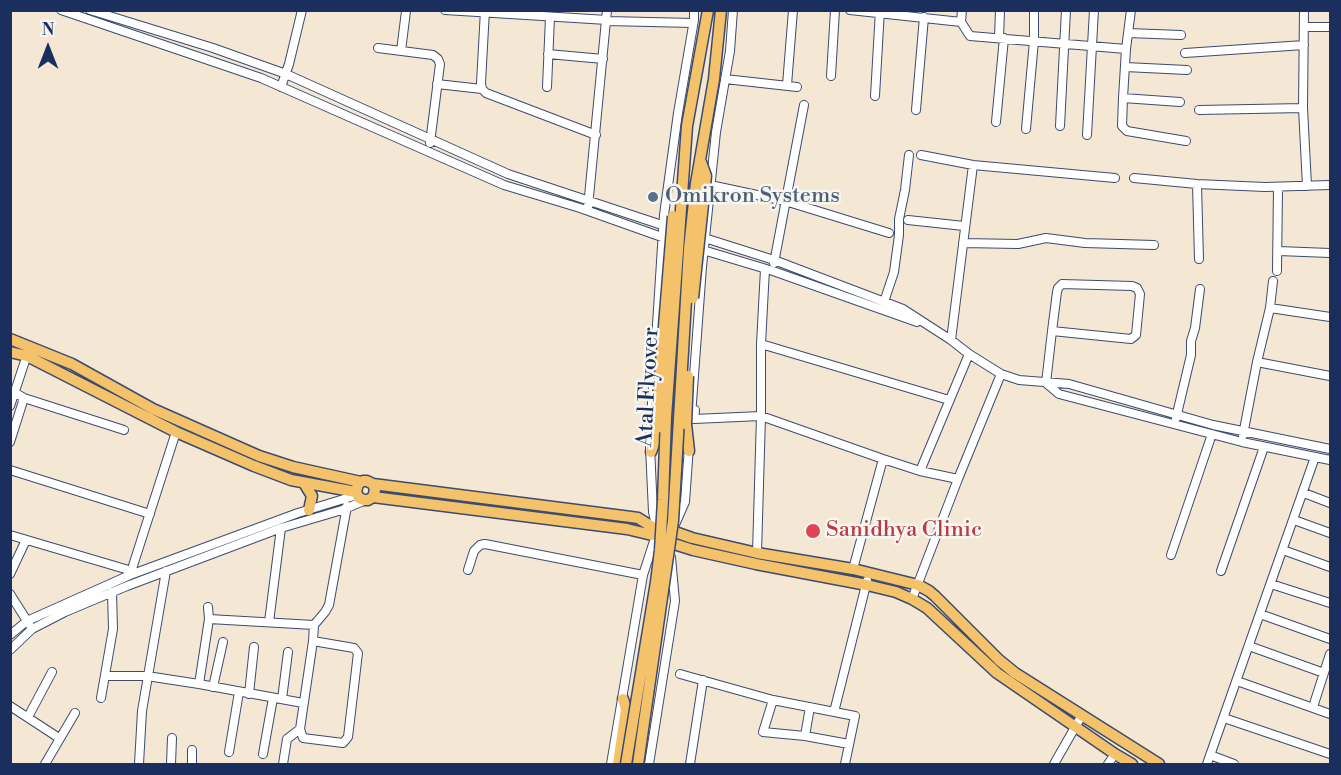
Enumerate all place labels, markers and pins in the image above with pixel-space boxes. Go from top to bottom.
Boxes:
place label: Omikron Systems [665,184,840,210]
marker: Omikron Systems [646,190,660,204]
place label: Sanidhya Clinic [826,518,982,544]
marker: Sanidhya Clinic [804,522,822,540]

